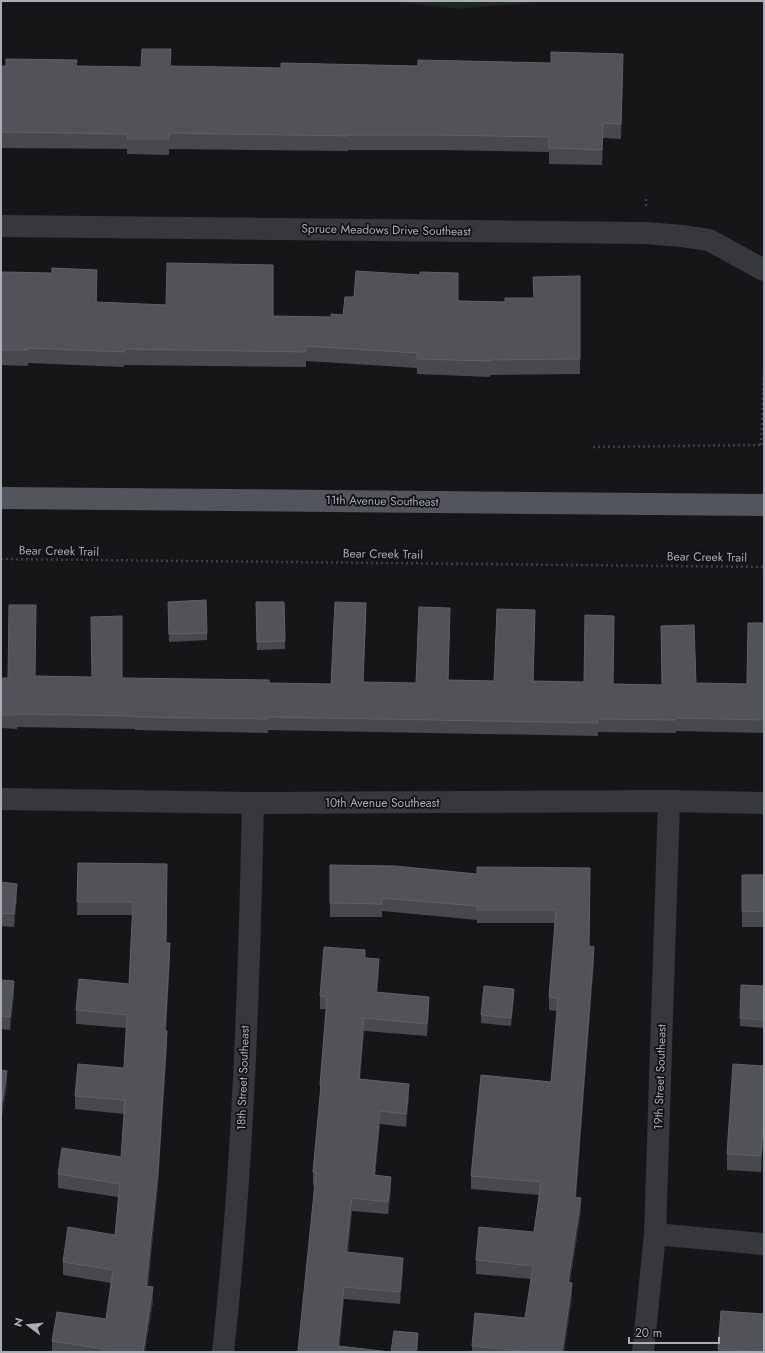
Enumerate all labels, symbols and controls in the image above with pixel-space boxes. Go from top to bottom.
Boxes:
street label: Spruce Meadows Drive Southeast [301,220,471,240]
street label: 11th Avenue Southeast [325,491,439,511]
street label: Bear Creek Trail [19,541,99,561]
street label: Bear Creek Trail [343,544,423,564]
street label: Bear Creek Trail [667,547,747,567]
street label: 10th Avenue Southeast [325,794,439,812]
street label: 19th Street Southeast [649,1024,671,1130]
street label: 18th Street Southeast [232,1025,254,1131]
north arrow [8,1305,48,1345]
text: N [9,1316,27,1329]
scale bar [629,1319,719,1345]
text: 20 m [635,1324,662,1342]

